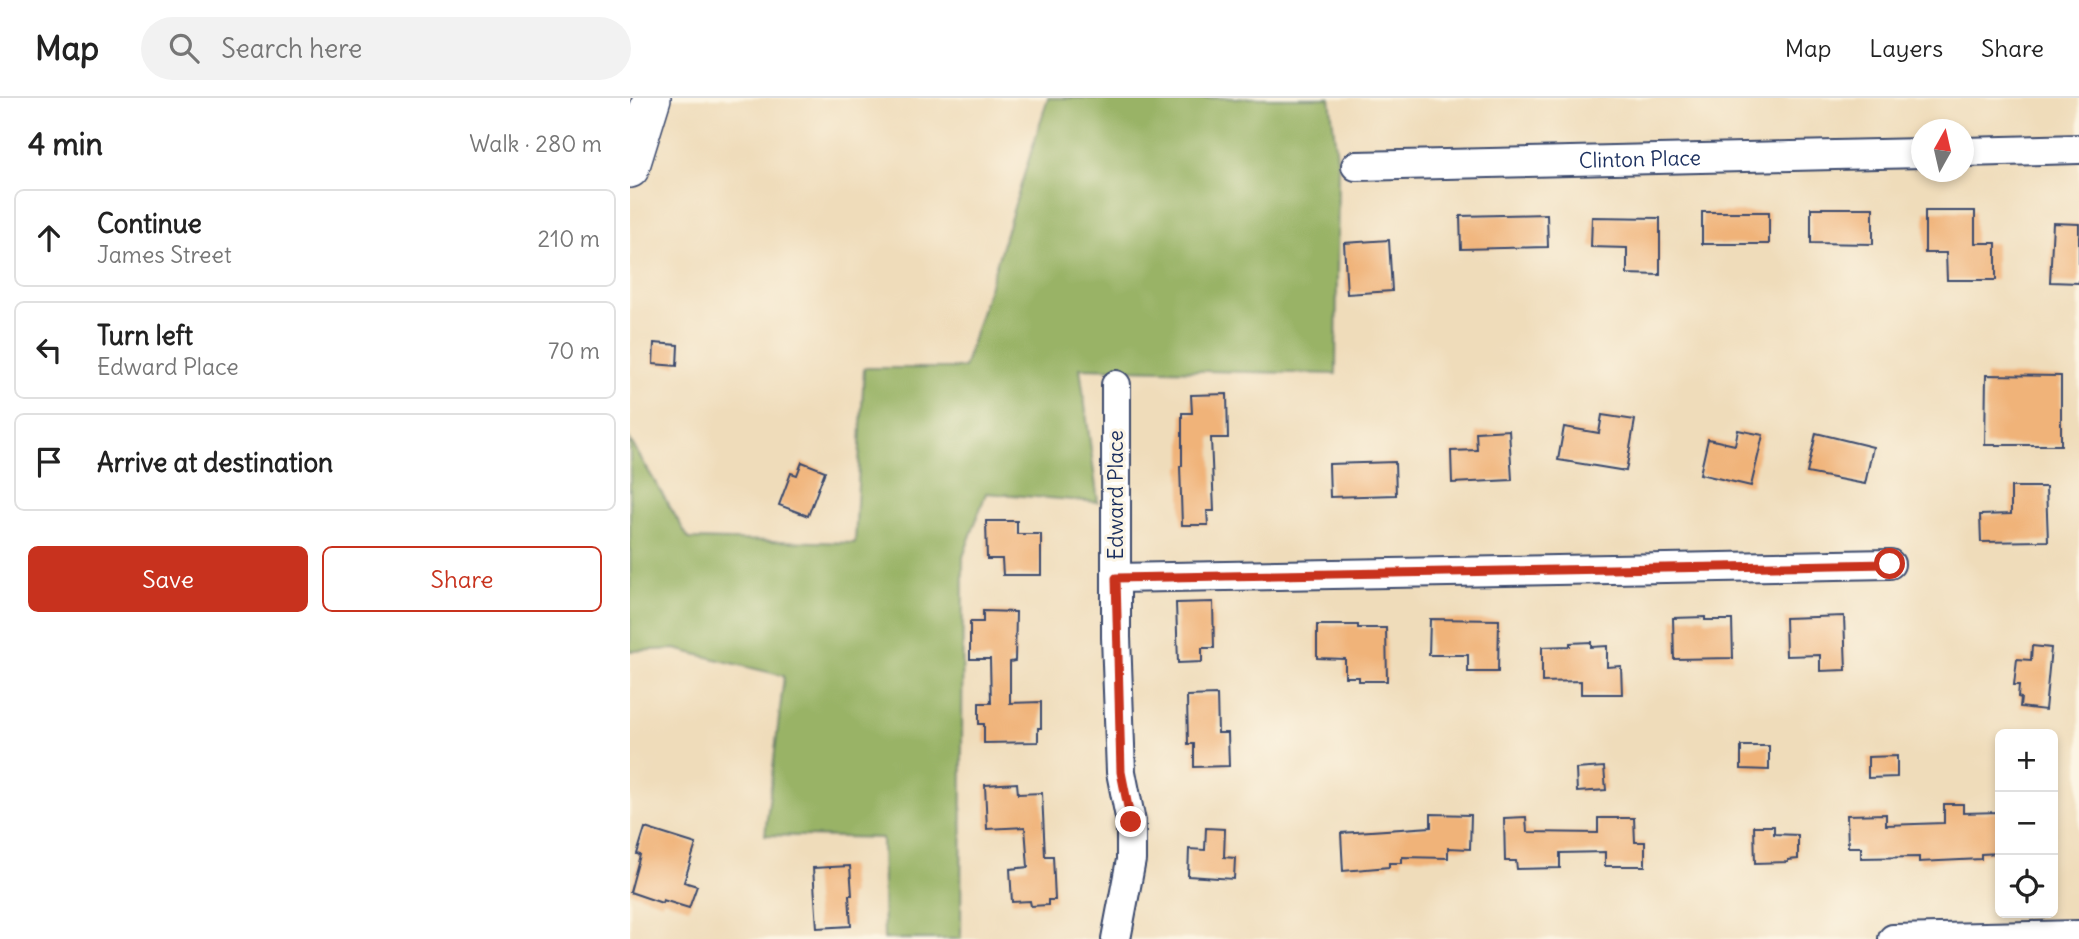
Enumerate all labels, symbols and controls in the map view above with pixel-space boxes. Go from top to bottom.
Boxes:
search box [141,17,631,80]
text: Map [35,27,99,69]
icon: search [165,29,203,67]
text: Search here [221,32,362,65]
text: Map [1785,33,1831,63]
text: Layers [1869,33,1943,63]
text: Share [1981,33,2044,63]
north arrow [1911,119,1974,182]
text: 4 min [28,125,103,163]
text: Walk · 280 m [469,129,602,158]
street label: Clinton Place [1579,144,1701,174]
text: Continue [97,207,202,240]
icon: ahead [30,219,68,257]
text: 210 m [537,224,600,253]
text: James Street [97,240,232,269]
text: Turn left [97,319,193,352]
icon: left [30,331,68,369]
text: 70 m [548,336,600,365]
text: Edward Place [97,352,239,381]
street label: Edward Place [1102,430,1129,560]
icon: arrive [30,443,68,481]
text: Arrive at destination [97,446,333,479]
button: Save [28,546,308,612]
button: Share [322,546,602,612]
route start [1874,548,1905,579]
map controls [1995,729,2058,918]
button: + [1995,729,2058,792]
button: − [1995,792,2058,855]
route end [1115,806,1146,837]
button: locate [1995,855,2058,918]

